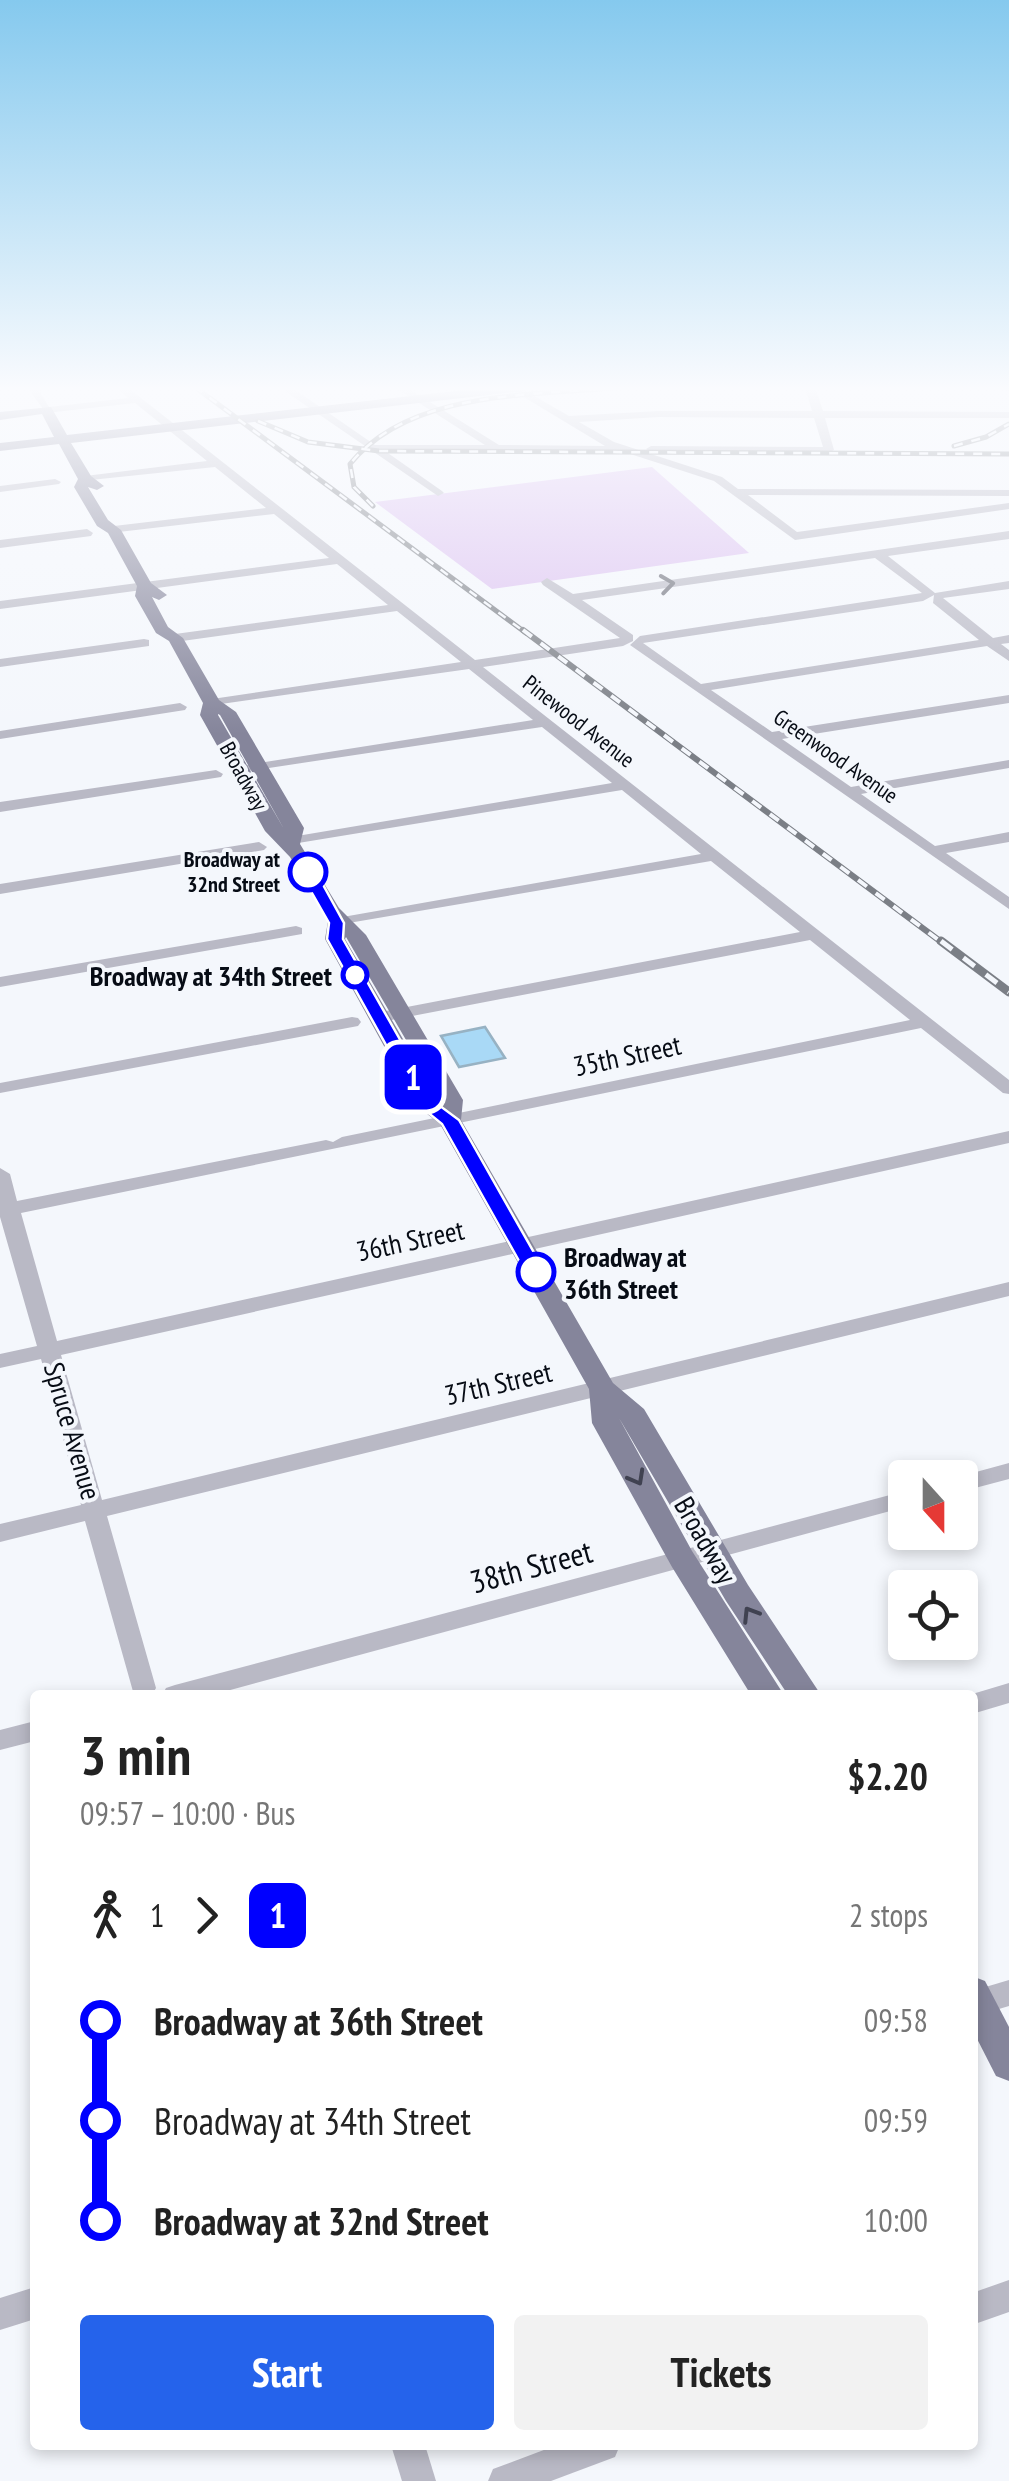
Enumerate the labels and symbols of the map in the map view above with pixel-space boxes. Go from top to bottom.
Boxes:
one-way arrow [659,575,676,596]
street label: Pinewood Avenue [517,669,641,773]
street label: Greenwood Avenue [768,703,904,809]
street label: Broadway [214,737,275,816]
place label: Broadway at 32nd Street [184,845,281,898]
marker: Broadway at 32nd Street [289,853,327,891]
place label: Broadway at 34th Street [90,957,332,994]
marker: Broadway at 34th Street [342,962,368,988]
street label: 35th Street [570,1025,685,1084]
line badge: 1 [380,1044,446,1110]
street label: 36th Street [353,1210,468,1269]
place label: Broadway at 36th Street [564,1238,686,1307]
marker: Broadway at 36th Street [517,1253,555,1291]
street label: 37th Street [441,1353,555,1413]
street label: Spruce Avenue [36,1358,110,1504]
north arrow [888,1460,978,1550]
one-way arrow [624,1467,644,1485]
street label: Broadway [666,1490,746,1591]
street label: 38th Street [465,1530,597,1602]
one-way arrow [744,1607,763,1625]

